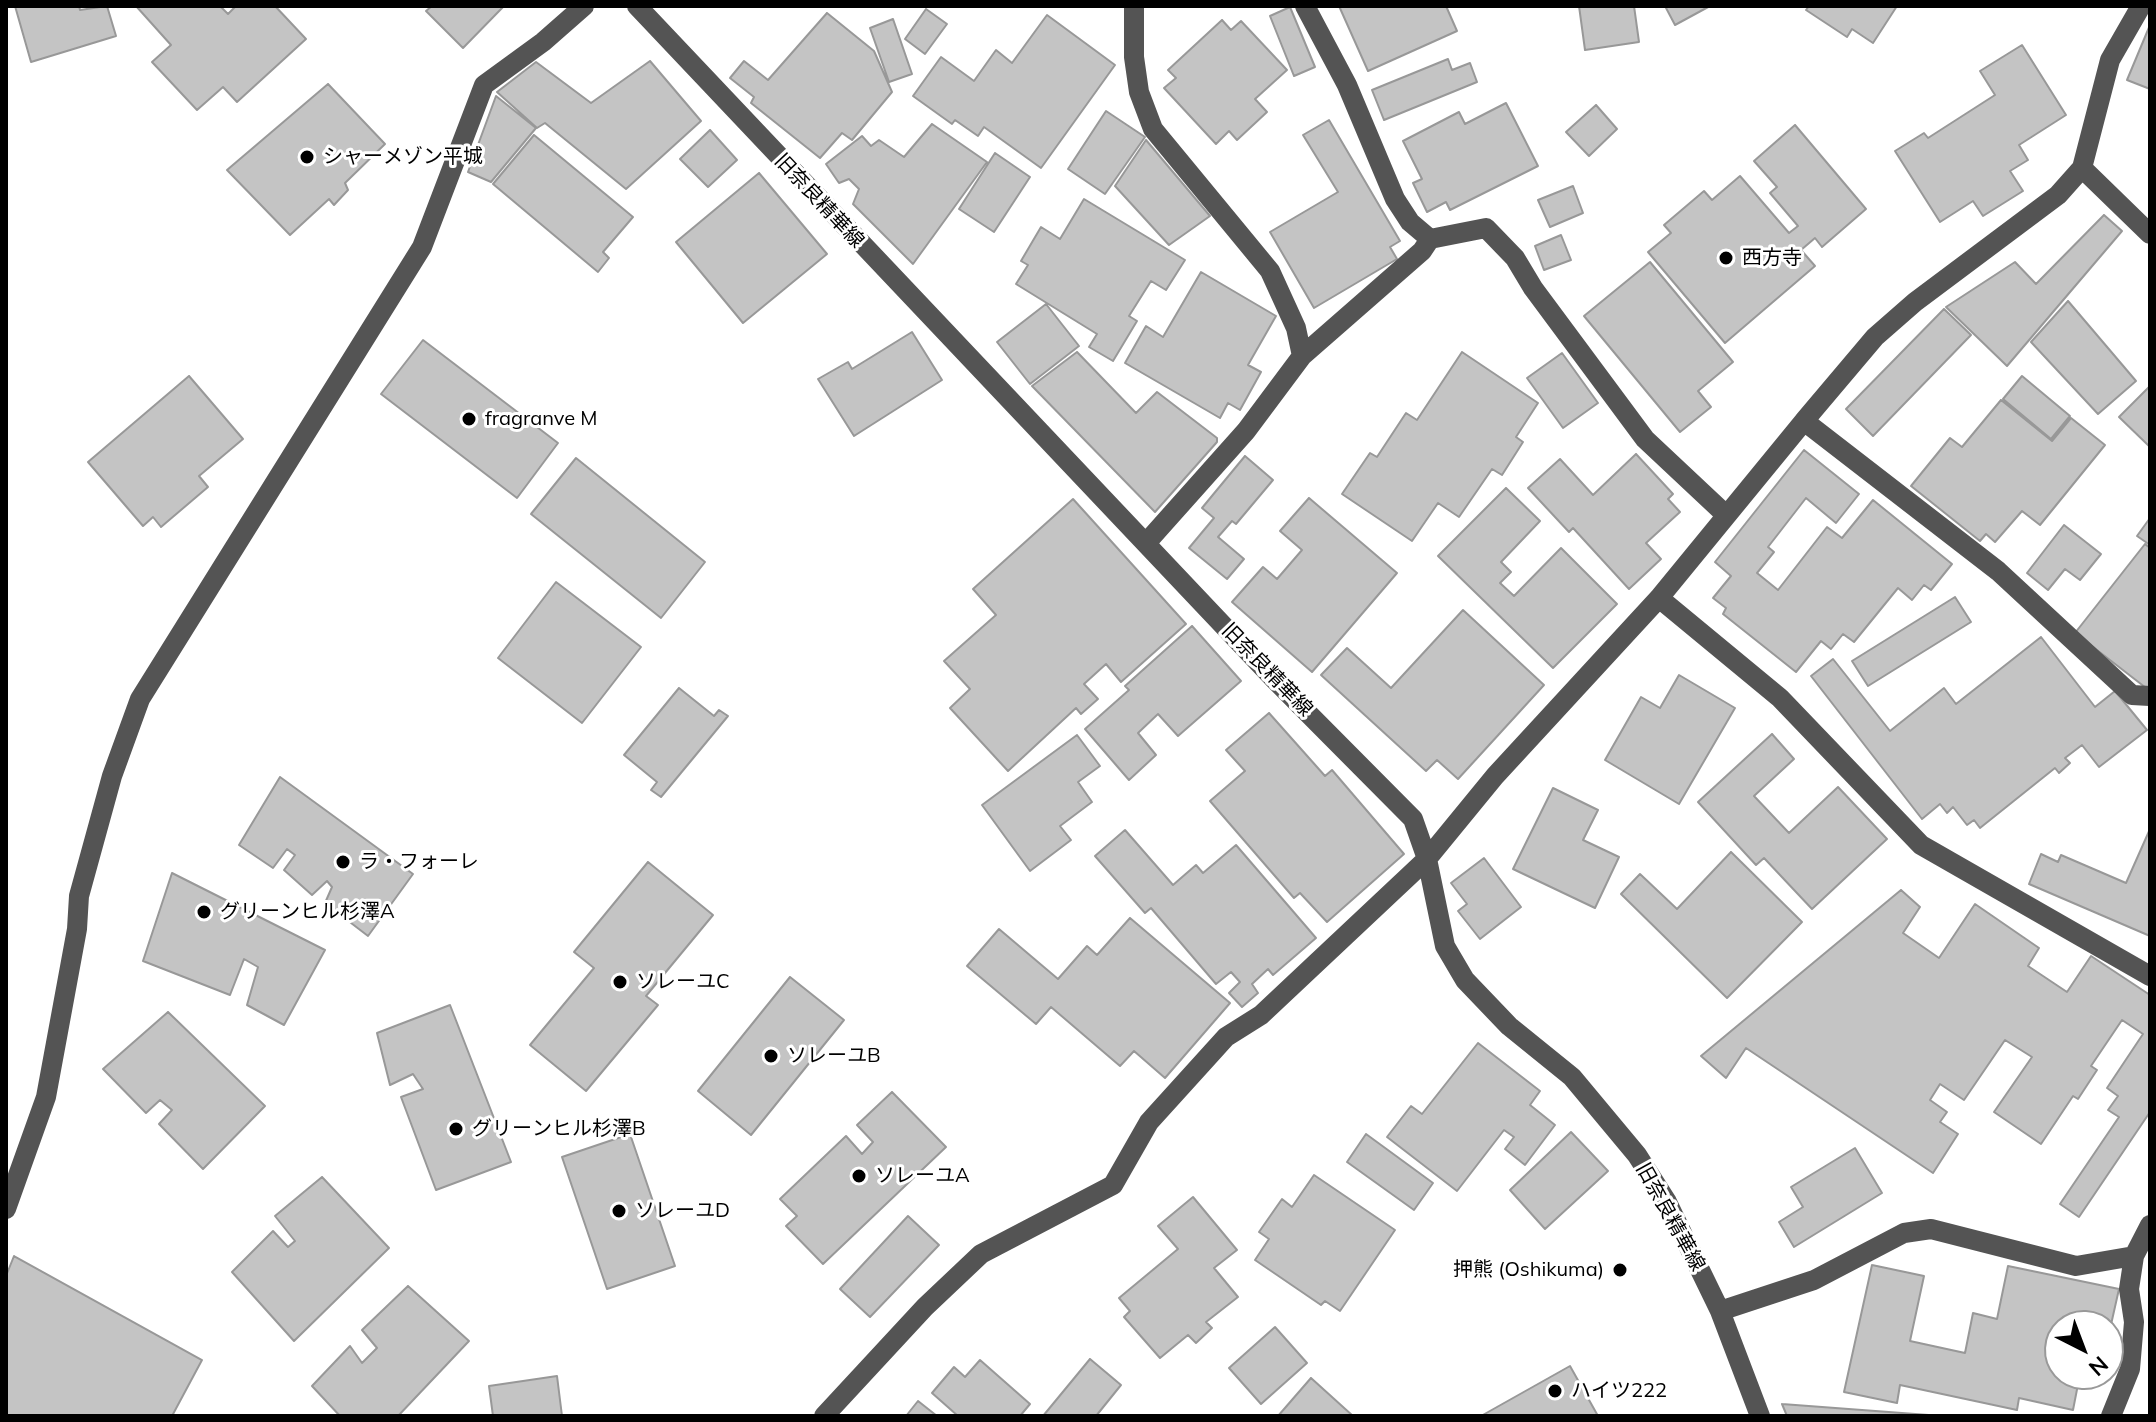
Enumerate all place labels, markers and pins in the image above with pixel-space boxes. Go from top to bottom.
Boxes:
place label: シャーメゾン平城 [323,145,483,169]
marker: シャーメゾン平城 [298,148,316,166]
place label: 西方寺 [1742,246,1802,270]
marker: 西方寺 [1717,249,1735,267]
place label: fragranve M [485,407,597,431]
marker: fragranve M [460,410,478,428]
place label: ラ・フォーレ [359,850,479,874]
marker: ラ・フォーレ [334,853,352,871]
place label: グリーンヒル杉澤A [220,900,395,924]
marker: グリーンヒル杉澤A [195,903,213,921]
place label: ソレーユC [636,970,730,994]
marker: ソレーユC [611,973,629,991]
place label: ソレーユB [787,1044,881,1068]
marker: ソレーユB [762,1047,780,1065]
place label: グリーンヒル杉澤B [472,1117,646,1141]
marker: グリーンヒル杉澤B [447,1120,465,1138]
place label: ソレーユA [875,1164,970,1188]
marker: ソレーユA [850,1167,868,1185]
place label: ソレーユD [635,1199,730,1223]
marker: ソレーユD [610,1202,628,1220]
place label: 押熊 (Oshikuma) [1453,1258,1604,1282]
marker: 押熊 (Oshikuma) [1611,1261,1629,1279]
place label: ハイツ222 [1571,1379,1667,1403]
marker: ハイツ222 [1546,1382,1564,1400]

